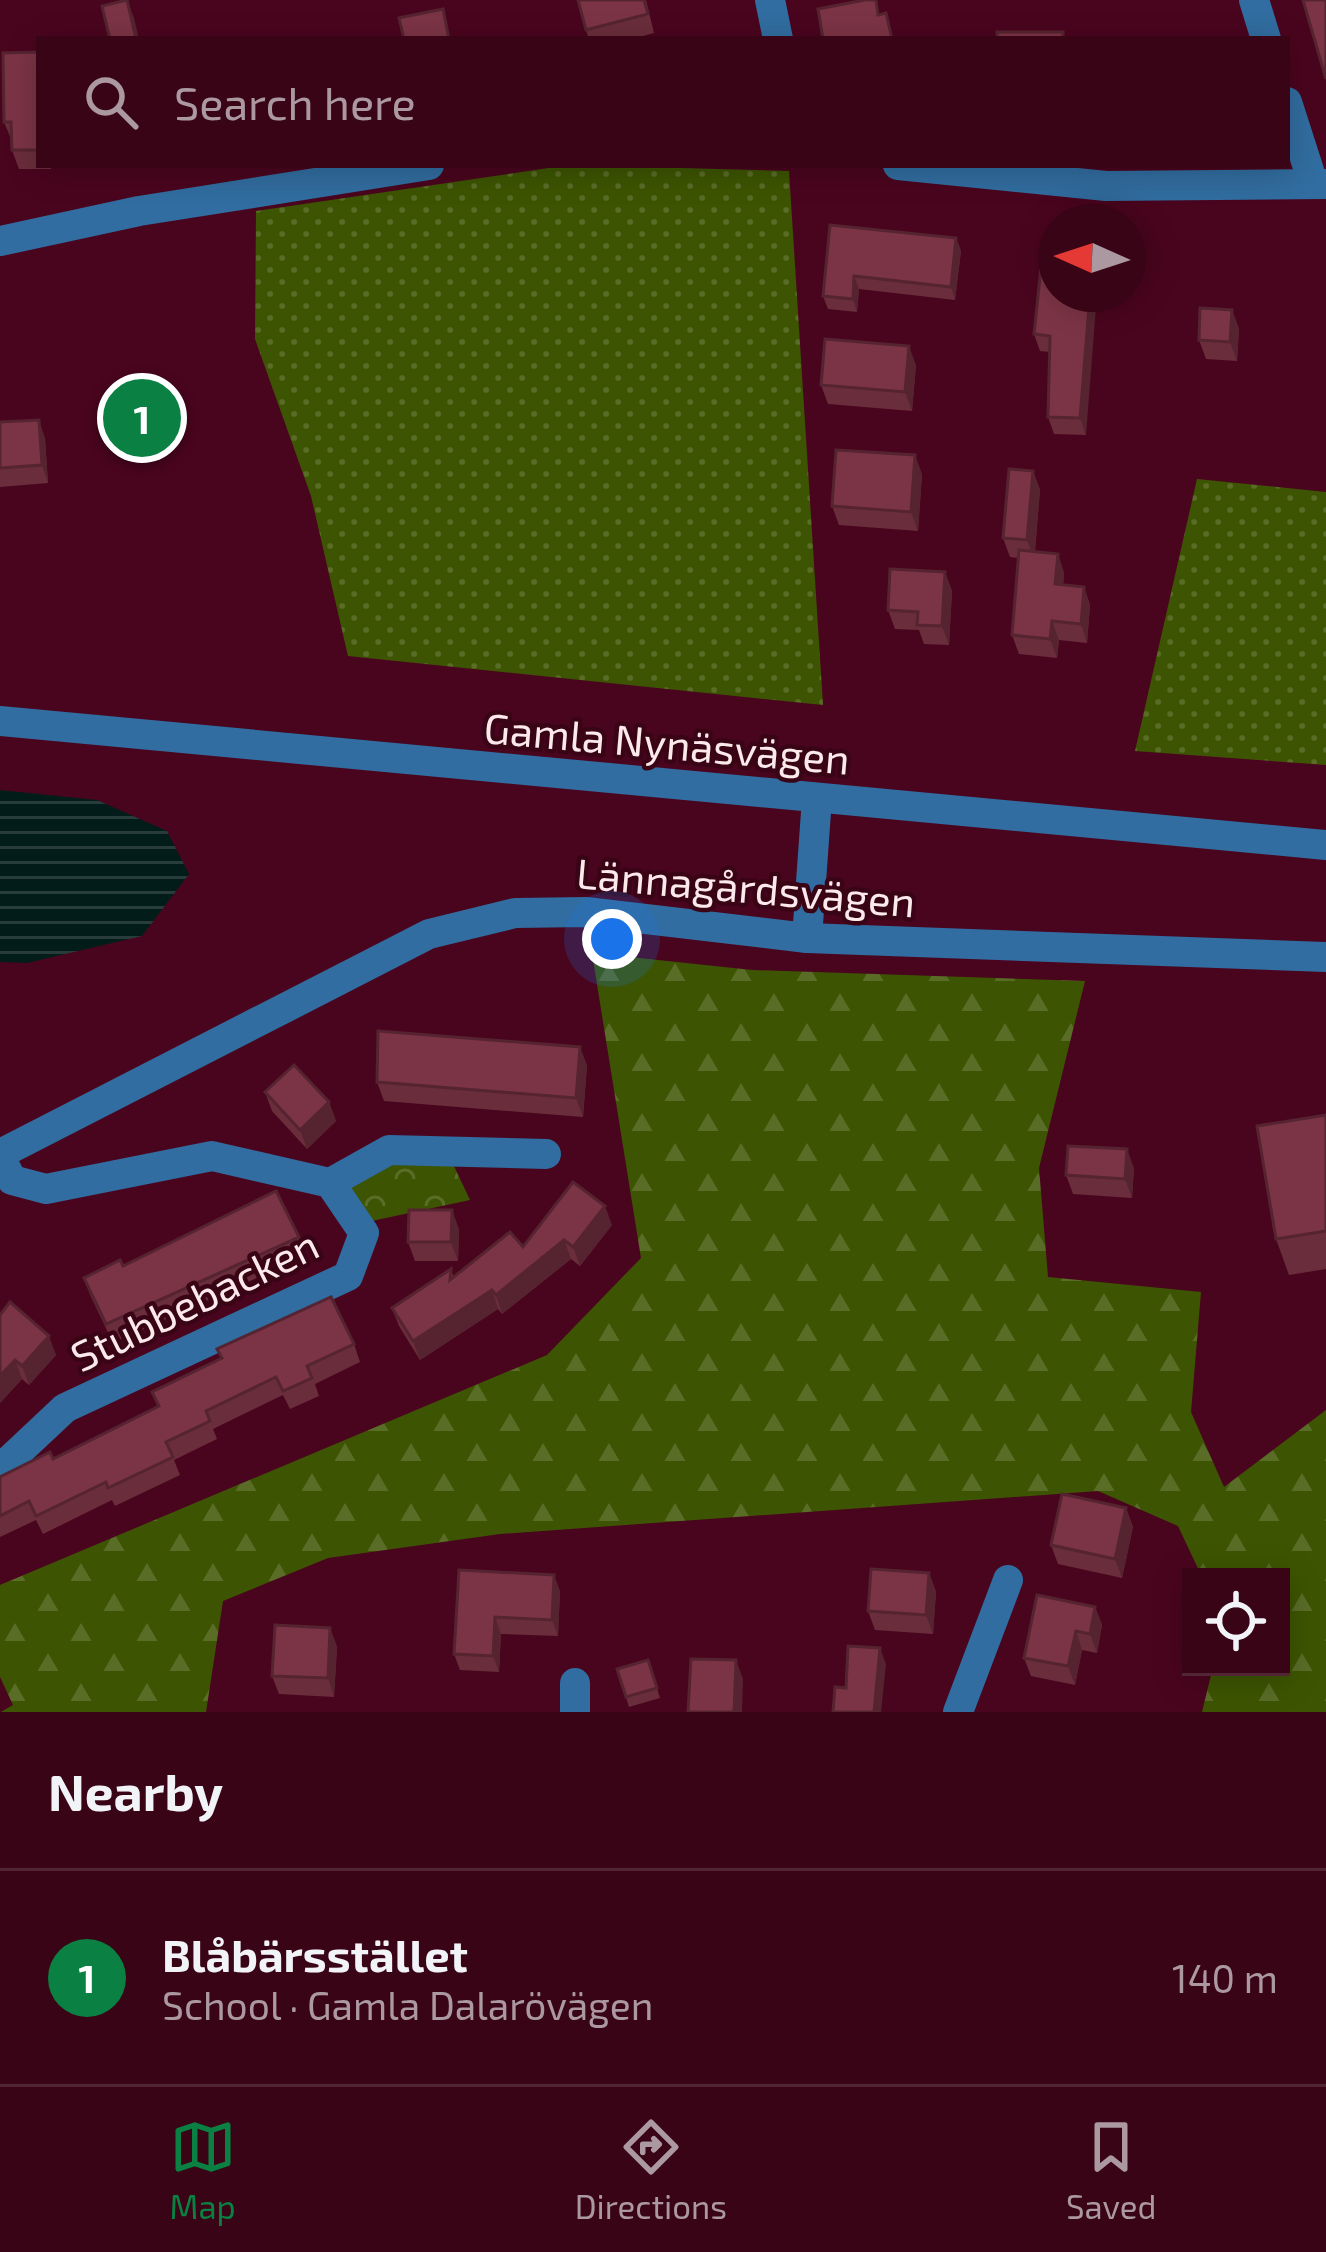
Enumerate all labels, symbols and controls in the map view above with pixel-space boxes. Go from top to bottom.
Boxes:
search box [36,36,1290,168]
icon: search [78,69,144,135]
text: Search here [174,75,416,129]
north arrow [1038,204,1146,312]
pin: 1 [103,373,181,463]
street label: Gamla Nynäsvägen [482,701,852,783]
street label: Lännagårdsvägen [575,846,917,926]
your location [582,909,642,969]
street label: Stubbebacken [62,1218,326,1380]
map controls [1182,1568,1290,1676]
button: locate [1182,1568,1290,1676]
text: Nearby [48,1760,223,1821]
text: Blåbärsstället [162,1927,468,1981]
text: 1 [79,1954,95,2001]
text: 140 m [1172,1954,1278,2001]
text: School · Gamla Dalarövägen [162,1981,653,2028]
tab: Map [170,2114,236,2226]
tab: Directions [575,2114,727,2226]
tab: Saved [1066,2114,1156,2226]

